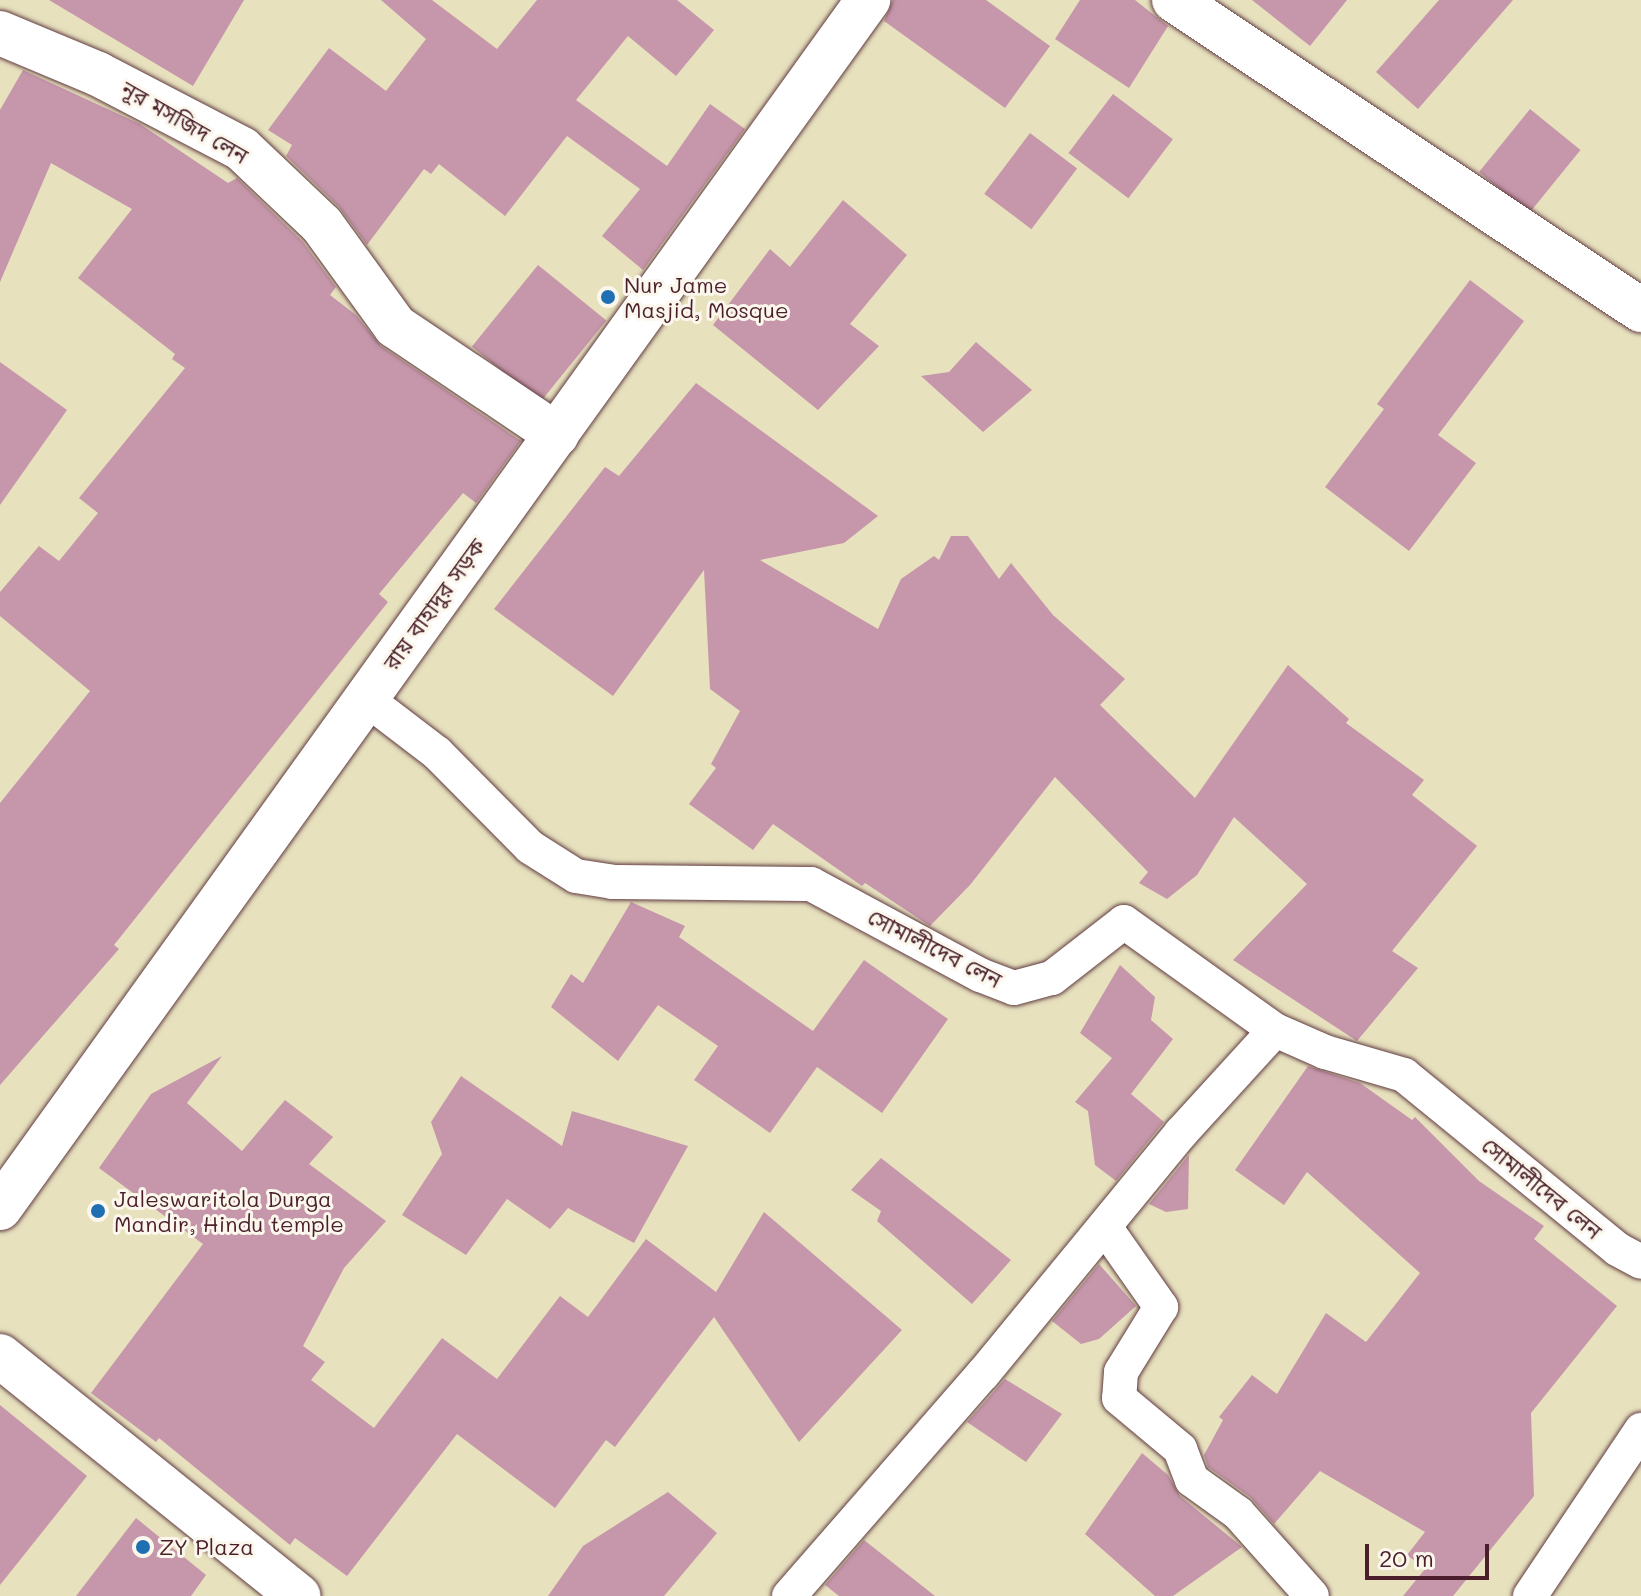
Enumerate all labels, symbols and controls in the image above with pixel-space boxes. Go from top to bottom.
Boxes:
street label: নূর মসজিদ লেন [117,75,253,169]
place label: Nur Jame Masjid, Mosque [624,271,789,322]
marker: Nur Jame Masjid, Mosque [599,288,617,306]
street label: রায় বাহাদুর সড়ক [378,533,490,675]
street label: সোমালীদেব লেন [864,903,1006,993]
street label: সোমালীদেব লেন [1477,1132,1607,1244]
place label: Jaleswaritola Durga Mandir, Hindu temple [114,1185,344,1236]
marker: Jaleswaritola Durga Mandir, Hindu temple [89,1202,107,1220]
scale bar [1369,1528,1493,1578]
place label: ZY Plaza [159,1534,254,1560]
marker: ZY Plaza [134,1538,152,1556]
text: 20 m [1379,1542,1434,1573]

